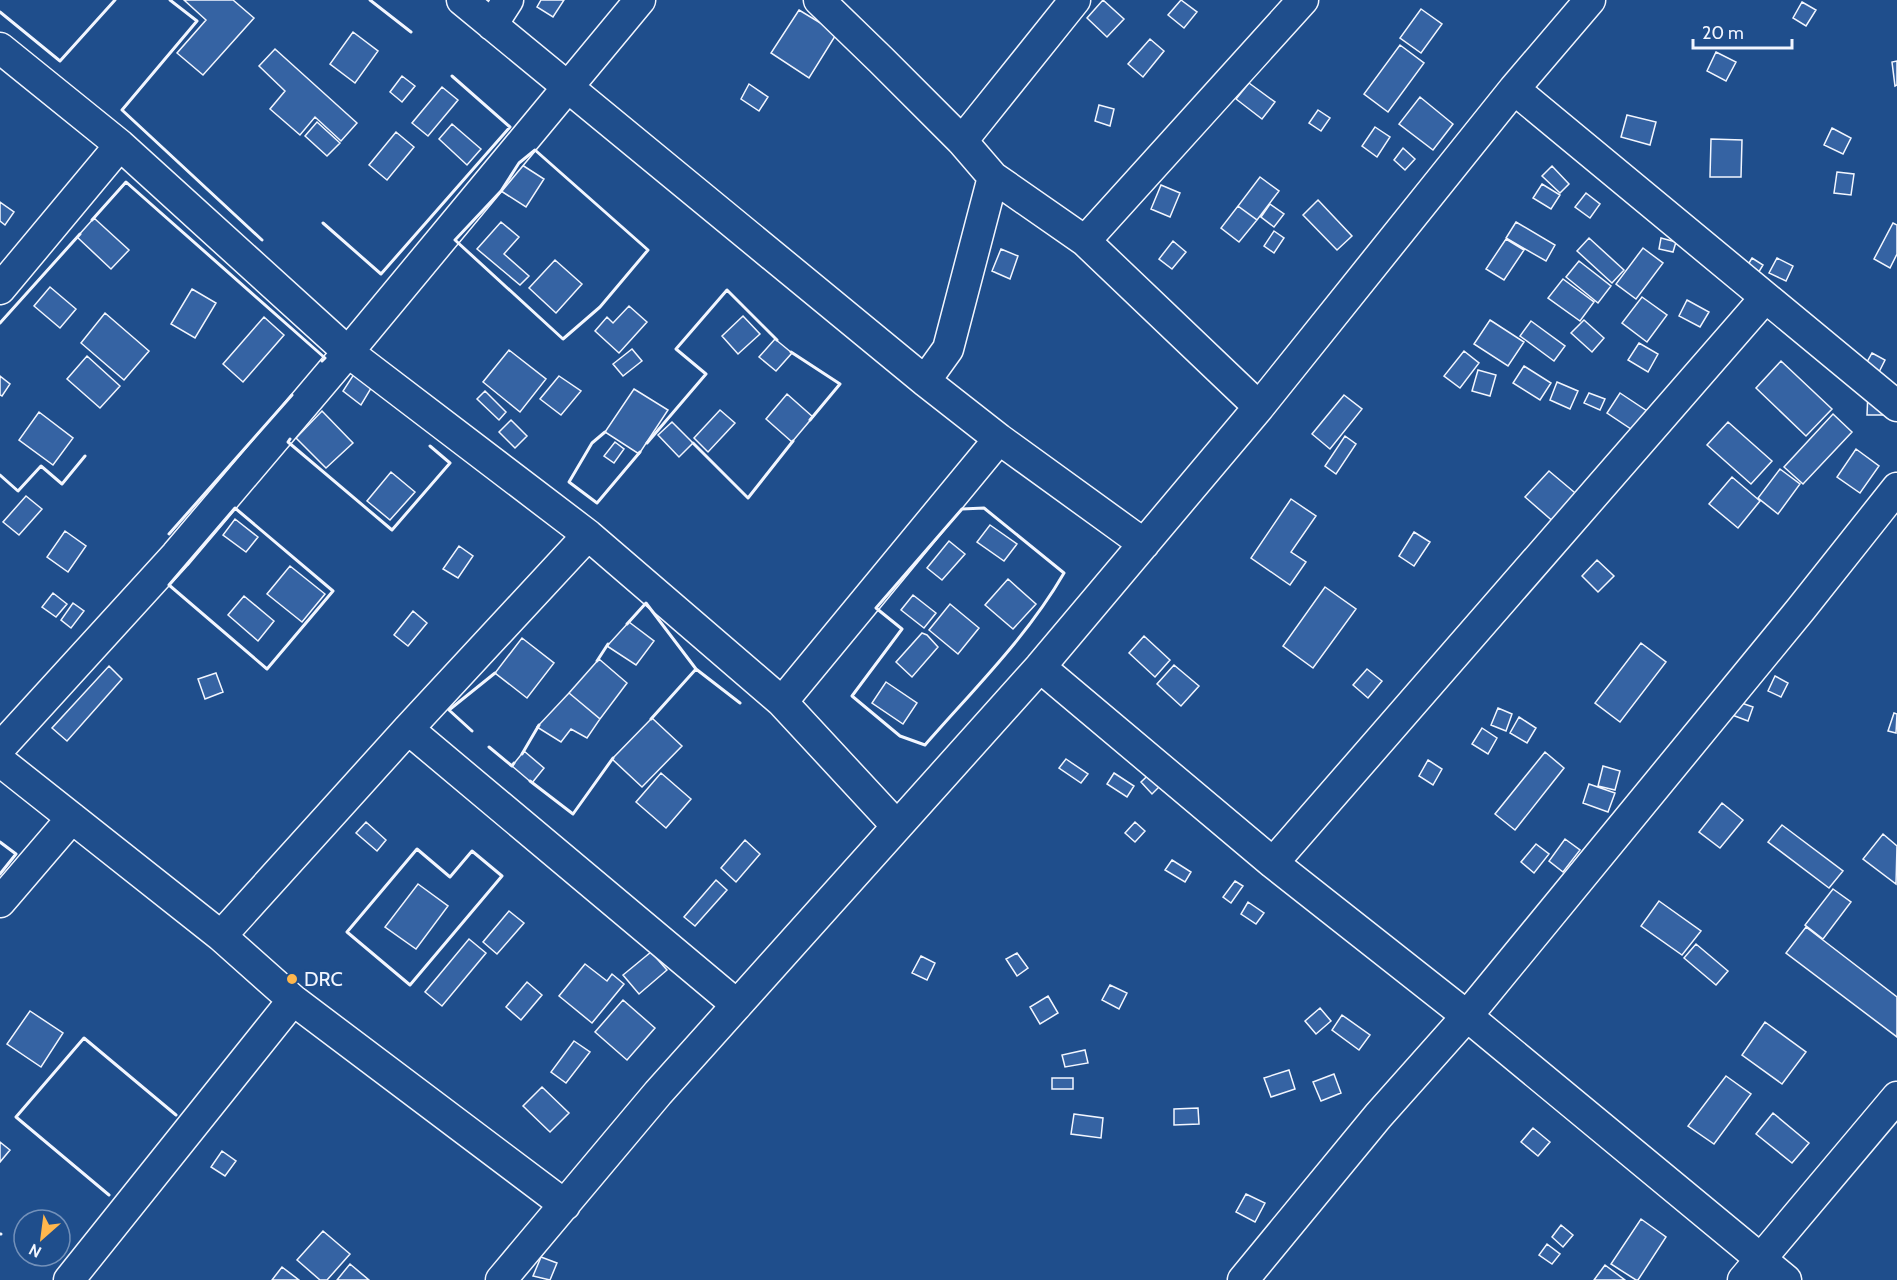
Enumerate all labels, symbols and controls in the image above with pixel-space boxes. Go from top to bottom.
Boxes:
scale bar [1693,12,1792,50]
text: 20 m [1702,22,1744,44]
place label: DRC [304,967,343,991]
marker: DRC [285,972,299,986]
north arrow [12,1208,72,1268]
text: N [26,1240,45,1262]

